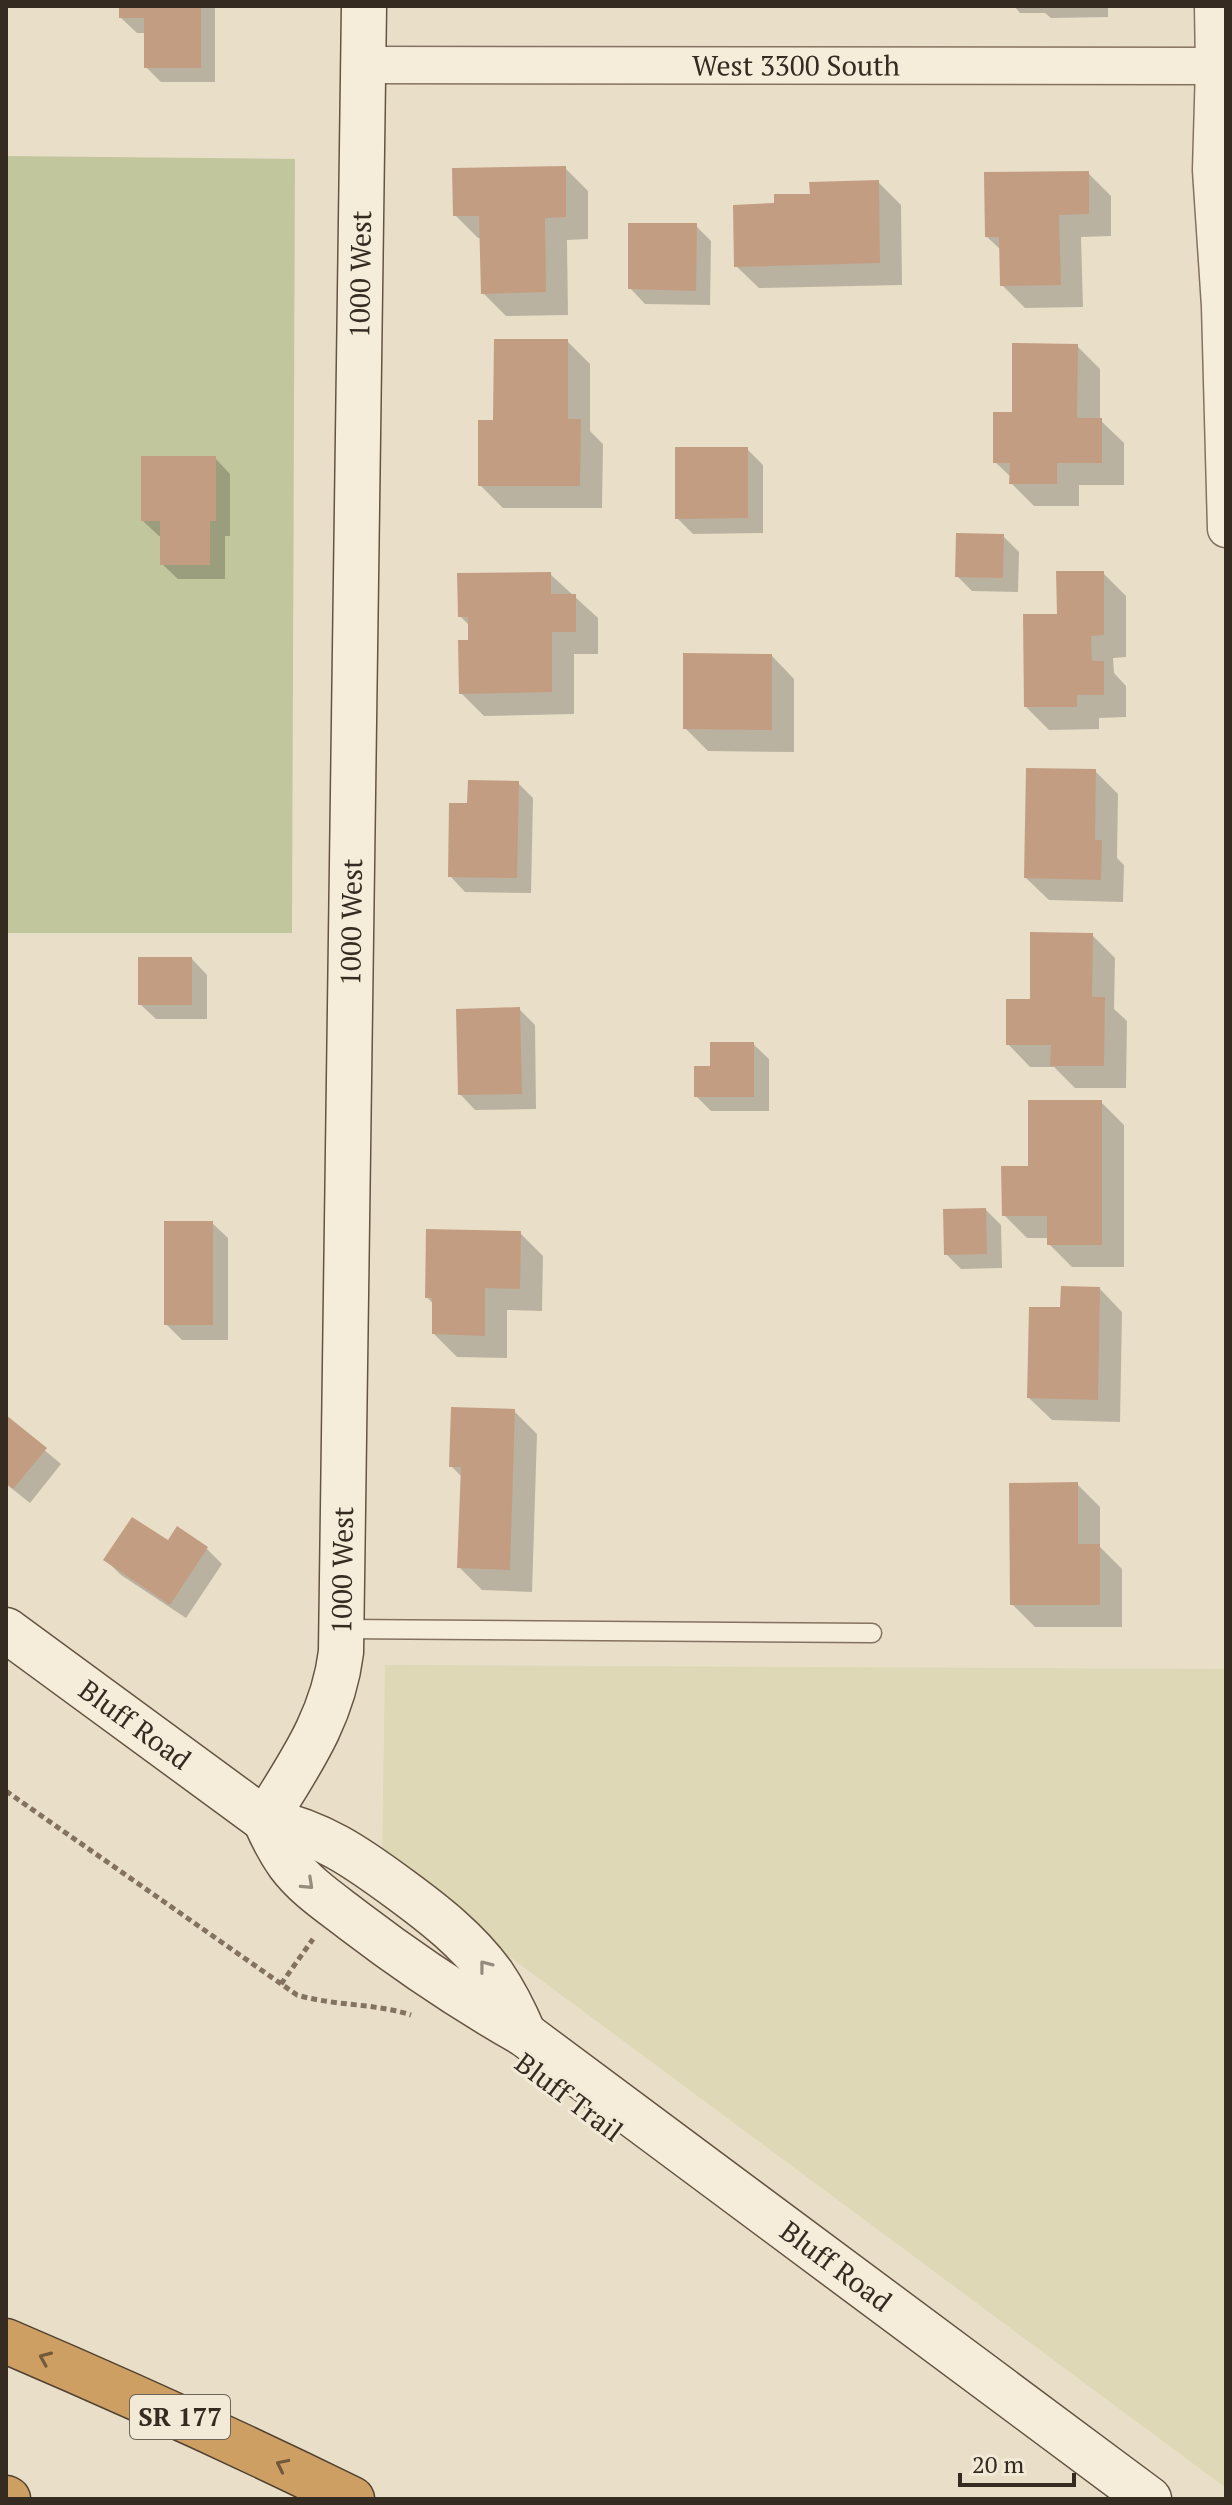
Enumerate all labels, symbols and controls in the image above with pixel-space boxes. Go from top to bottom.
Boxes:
street label: West 3300 South [692,46,900,84]
street label: 1000 West [340,210,379,338]
street label: 1000 West [331,858,370,986]
street label: 1000 West [322,1505,361,1634]
street label: Bluff Road [72,1671,199,1778]
one-way arrow [299,1875,313,1890]
one-way arrow [481,1960,495,1975]
street label: Bluff Trail [508,2044,631,2149]
street label: Bluff Road [773,2212,899,2319]
one-way arrow [38,2351,53,2367]
road number: SR 177 [130,2395,230,2439]
scale bar [960,2437,1074,2487]
text: 20 m [972,2448,1024,2480]
one-way arrow [275,2459,290,2474]

